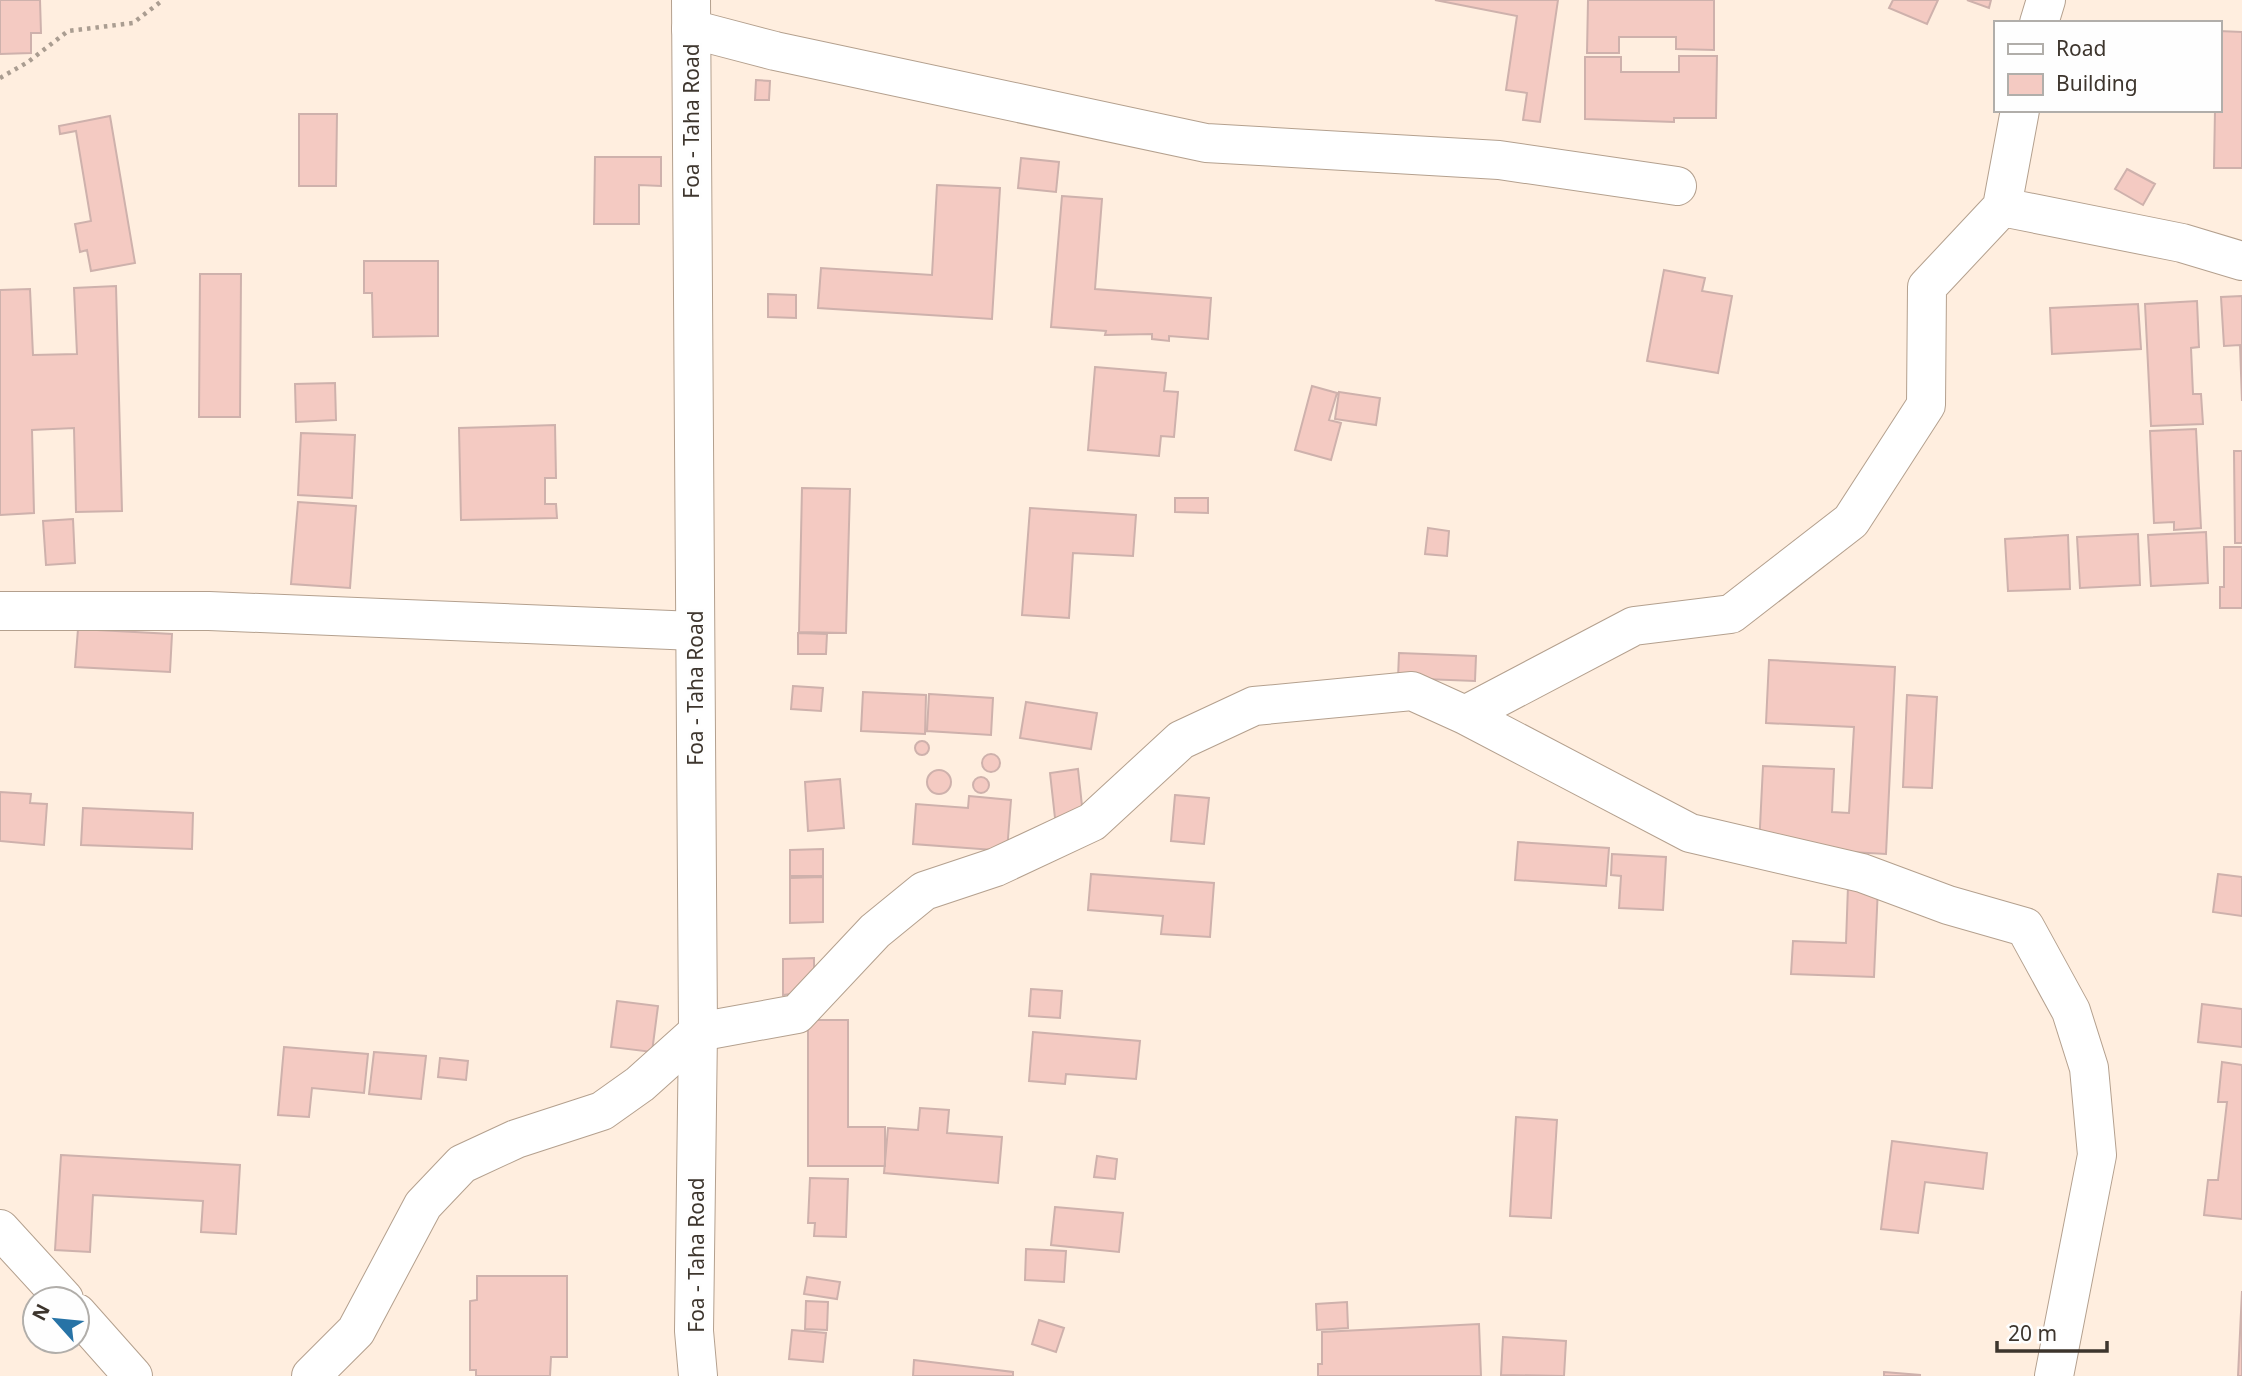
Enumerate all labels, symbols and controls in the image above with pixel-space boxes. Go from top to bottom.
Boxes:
legend [1994,21,2221,112]
text: Road [2056,34,2106,62]
street label: Foa - Taha Road [677,43,705,199]
text: Building [2056,69,2138,97]
street label: Foa - Taha Road [681,610,709,766]
street label: Foa - Taha Road [682,1177,710,1333]
north arrow [21,1285,91,1355]
text: N [26,1299,56,1325]
scale bar [1997,1310,2107,1354]
text: 20 m [2008,1319,2057,1347]

